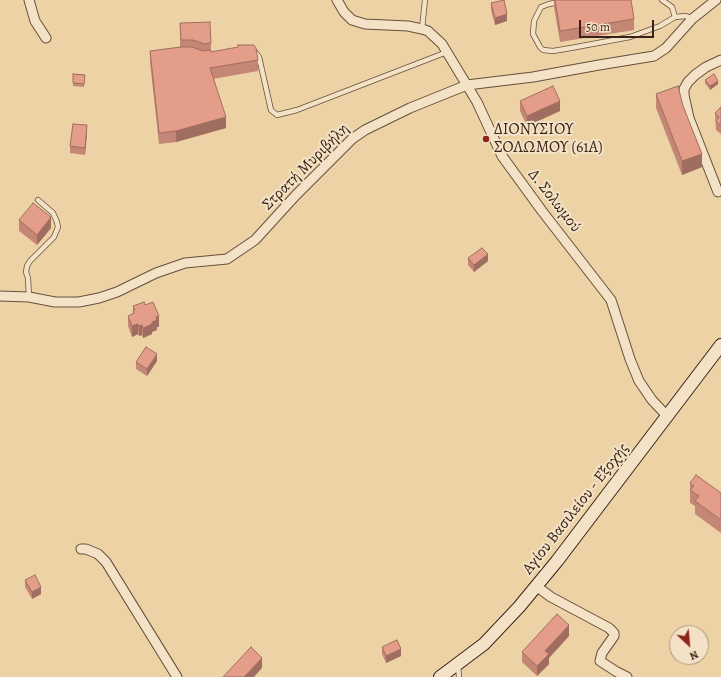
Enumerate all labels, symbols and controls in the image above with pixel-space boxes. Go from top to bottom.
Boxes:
scale bar [581,12,656,38]
text: 50 m [586,19,610,35]
street label: Στρατή Μυριβήλη [259,120,353,214]
place label: ΔΙΟΝΥΣΙΟΥ ΣΟΛΩΜΟΥ (61Α) [494,120,603,158]
marker: ΔΙΟΝΥΣΙΟΥ ΣΟΛΩΜΟΥ (61Α) [481,134,491,144]
street label: Δ. Σολωμού [523,166,585,236]
street label: Αγίου Βασιλείου - Εξοχής [519,440,633,578]
north arrow [669,625,709,665]
text: N [687,647,701,664]

